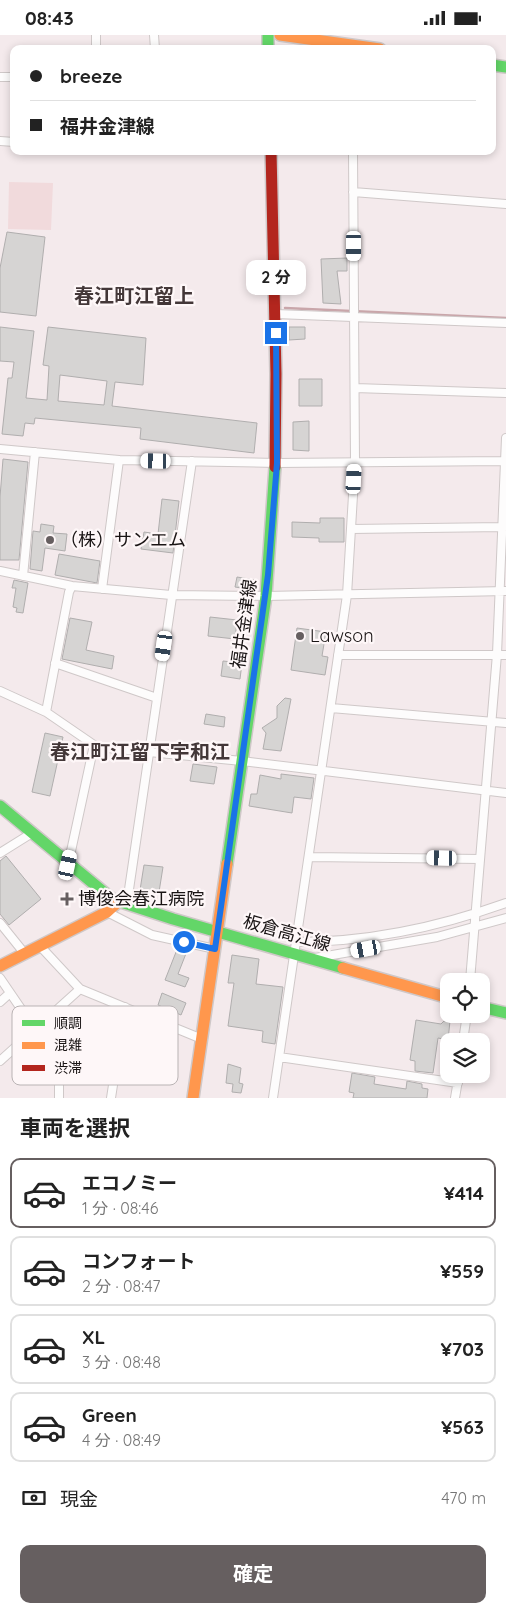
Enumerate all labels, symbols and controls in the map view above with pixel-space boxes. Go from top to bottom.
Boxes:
text: 08:43 [25,6,74,30]
text: breeze [60,64,122,88]
text: 福井金津線 [60,114,155,138]
car [346,231,361,261]
callout: 2 分 [246,261,306,295]
text: 2 分 [261,267,291,287]
district label: 春江町江留上 [74,283,194,308]
route end [265,322,287,344]
car [140,453,171,469]
car [345,464,362,494]
place label: （株）サンエム [60,528,186,551]
marker: （株）サンエム [44,534,56,546]
street label: 福井金津線 [226,578,261,670]
place label: Lawson [310,624,374,647]
car [154,630,173,662]
marker: Lawson [294,630,306,642]
district label: 春江町江留下宇和江 [50,739,230,764]
car [57,849,78,881]
car [426,850,457,866]
place label: 博俊会春江病院 [78,887,204,910]
marker: 博俊会春江病院 [60,892,74,906]
street label: 板倉高江線 [241,909,334,956]
route start [173,931,195,953]
car [349,939,382,959]
map controls [440,973,490,1083]
button: locate [440,973,490,1023]
legend [12,1006,178,1085]
text: 順調 [54,1014,82,1032]
button: layers [440,1033,490,1083]
text: 混雑 [54,1036,82,1054]
text: 渋滞 [54,1059,82,1077]
text: 車両を選択 [20,1114,130,1142]
icon: car [22,1171,67,1216]
text: エコノミー [82,1171,177,1195]
text: ¥414 [444,1181,484,1205]
text: 1 分 · 08:46 [82,1198,158,1218]
icon: car [22,1249,67,1294]
text: コンフォート [82,1249,195,1273]
text: ¥559 [440,1259,484,1283]
text: 2 分 · 08:47 [82,1276,160,1296]
text: XL [82,1325,105,1349]
icon: car [22,1327,67,1372]
text: ¥703 [440,1337,484,1361]
text: 3 分 · 08:48 [82,1352,161,1372]
text: Green [82,1403,137,1427]
icon: car [22,1405,67,1450]
text: ¥563 [441,1415,484,1439]
text: 4 分 · 08:49 [82,1430,161,1450]
icon: cash [20,1484,48,1512]
text: 現金 [60,1487,98,1511]
text: 470 m [441,1488,486,1508]
button: 確定 [20,1545,486,1603]

